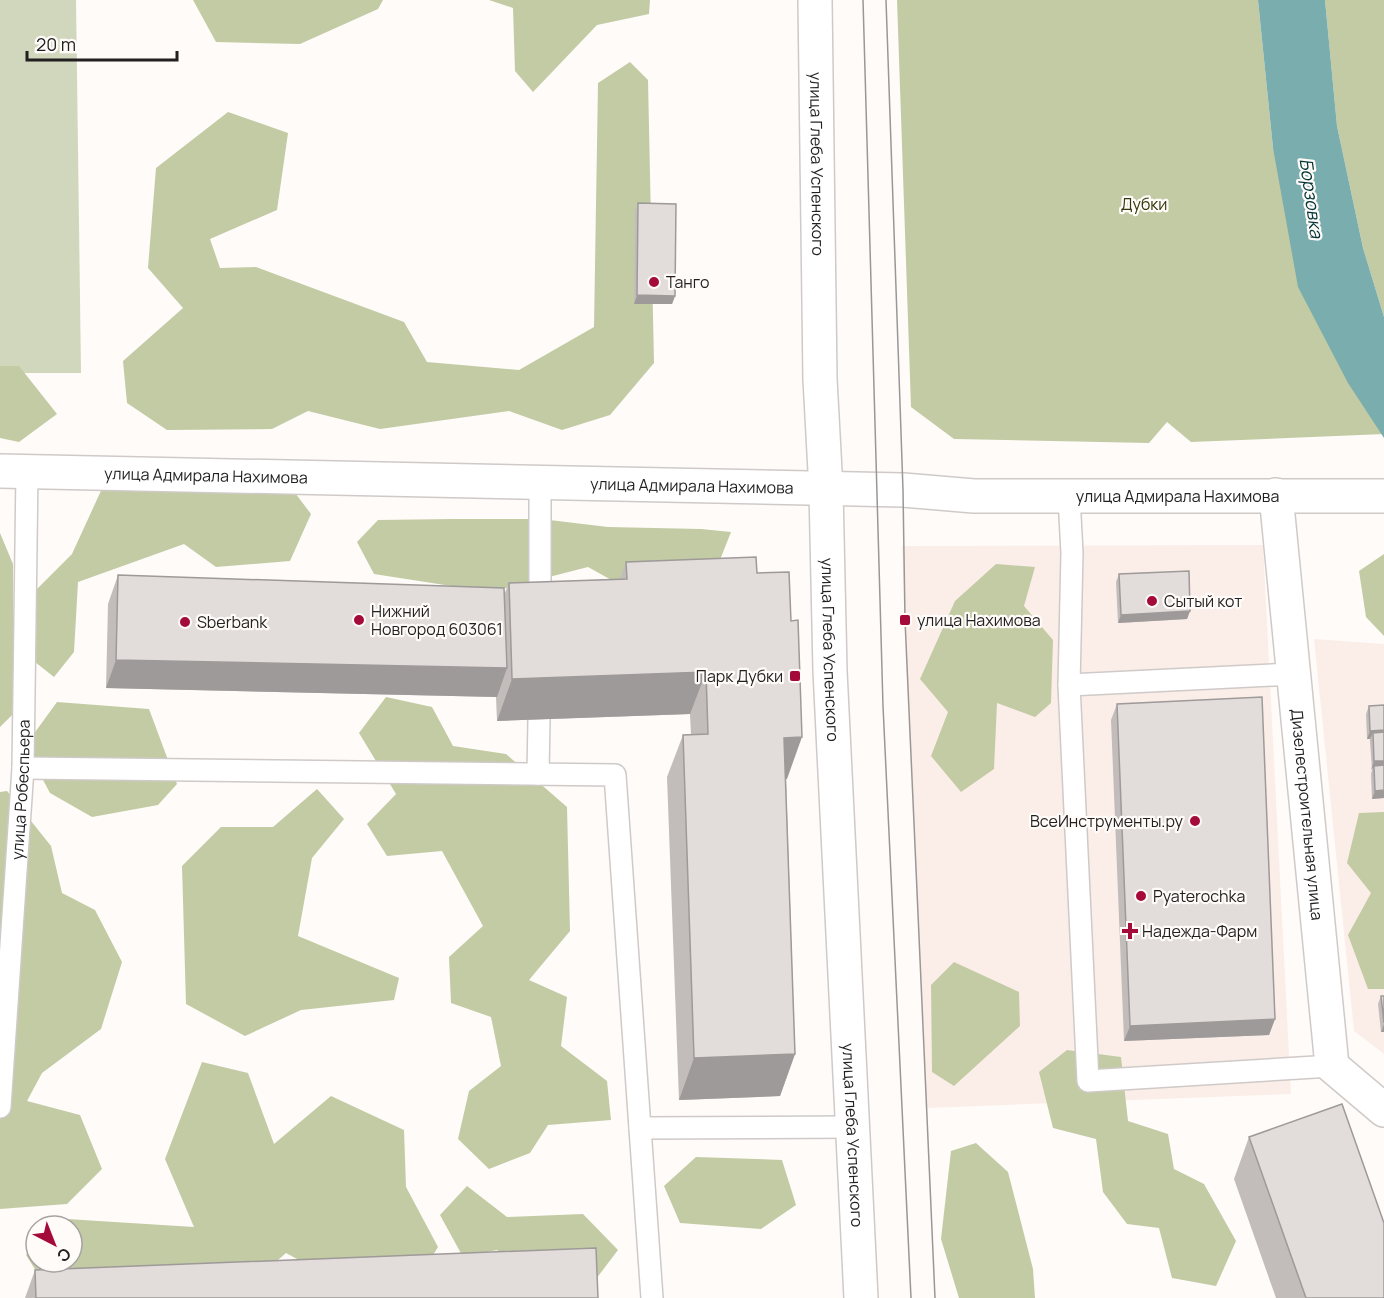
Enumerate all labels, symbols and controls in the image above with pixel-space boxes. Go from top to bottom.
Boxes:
scale bar [27,24,177,62]
text: 20 m [36,32,76,56]
street label: улица Глеба Успенского [805,72,829,256]
water label: Борзовка [1295,157,1330,240]
park label: Дубки [1121,193,1167,215]
place label: Танго [666,271,710,293]
marker: Танго [647,275,661,289]
street label: улица Адмирала Нахимова [104,462,308,488]
street label: улица Адмирала Нахимова [590,472,794,499]
street label: улица Адмирала Нахимова [1076,485,1279,507]
street label: улица Глеба Успенского [817,558,844,742]
place label: Сытый кот [1164,590,1242,612]
marker: Сытый кот [1145,594,1159,608]
place label: Нижний Новгород 603061 [371,600,503,640]
place label: улица Нахимова [917,609,1041,631]
place label: Sberbank [197,611,268,633]
marker: Нижний Новгород 603061 [352,613,366,627]
marker: улица Нахимова [898,613,912,627]
marker: Sberbank [178,615,192,629]
place label: Парк Дубки [696,665,783,687]
marker: Парк Дубки [788,669,802,683]
street label: Дизелестроительная улица [1286,708,1329,921]
street label: улица Робеспьера [6,719,35,861]
place label: ВсеИнструменты.ру [1030,810,1184,832]
marker: ВсеИнструменты.ру [1188,814,1202,828]
place label: Pyaterochka [1153,885,1245,907]
marker: Pyaterochka [1134,889,1148,903]
place label: Надежда-Фарм [1142,920,1257,942]
marker: Надежда-Фарм [1123,924,1137,938]
street label: улица Глеба Успенского [837,1043,868,1228]
north arrow [24,1214,84,1274]
text: С [52,1243,76,1267]

